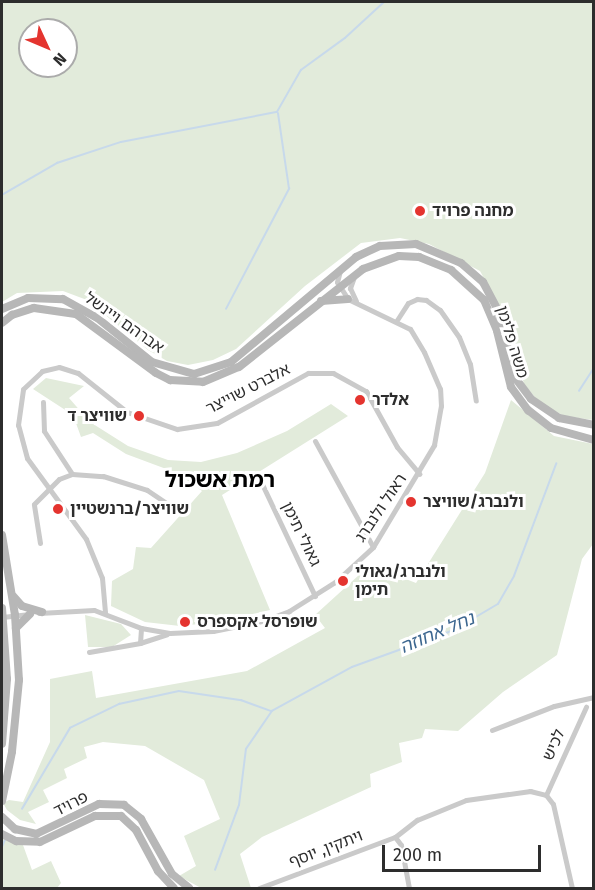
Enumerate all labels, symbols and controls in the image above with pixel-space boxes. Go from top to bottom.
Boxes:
north arrow [18,18,78,78]
text: N [49,49,70,70]
place label: מחנה פרויד [432,201,514,221]
marker: מחנה פרויד [413,204,427,218]
street label: אברהם ויינשל [80,289,168,357]
street label: משה פלימן [492,303,532,381]
street label: אלברט שוייצר [203,360,293,418]
place label: אלדר [372,390,409,410]
marker: אלדר [353,393,367,407]
place label: שוויצר ד [67,406,127,426]
marker: שוויצר ד [132,409,146,423]
district label: רמת אשכול [165,467,275,493]
street label: ראול ולנברג [351,470,411,546]
place label: ולנברג/שוויצר [423,492,524,512]
marker: ולנברג/שוויצר [404,495,418,509]
place label: שוויצר/ברנשטיין [70,499,189,519]
street label: גאולי תימן [277,499,325,569]
marker: שוויצר/ברנשטיין [51,502,65,516]
place label: ולנברג/גאולי תימן [355,562,446,600]
marker: ולנברג/גאולי תימן [336,574,350,588]
water label: נחל אחוזה [397,608,477,658]
place label: שופרסל אקספרס [197,612,318,632]
marker: שופרסל אקספרס [178,615,192,629]
street label: לכיש [539,726,569,764]
street label: פרויד [51,787,91,821]
street label: ויתקין, יוסף [286,826,366,872]
scale bar [385,833,544,871]
text: 200 m [393,844,442,866]

